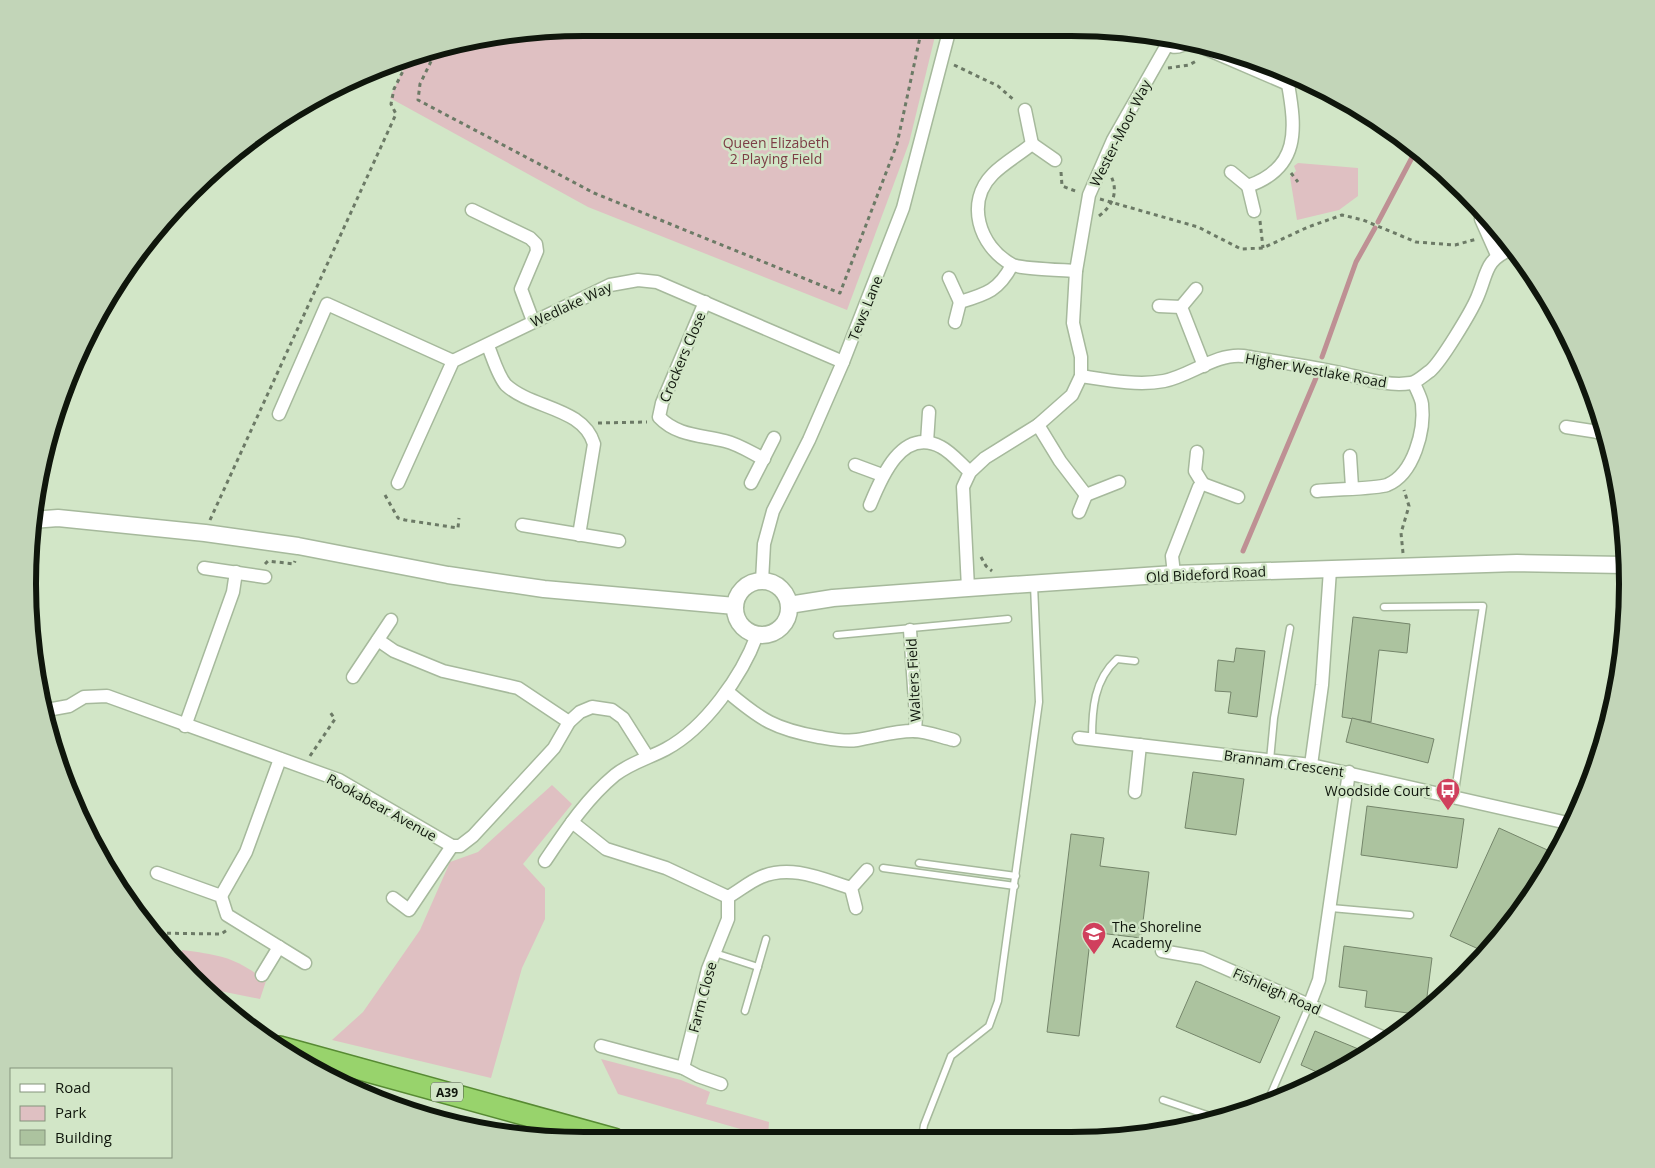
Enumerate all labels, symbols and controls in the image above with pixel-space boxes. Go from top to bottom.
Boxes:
street label: Wester-Moor Way [1085,76,1155,189]
park label: Queen Elizabeth 2 Playing Field [723,133,829,168]
street label: Tews Lane [843,273,887,343]
street label: Wedlake Way [527,277,615,331]
street label: Crockers Close [654,309,710,405]
street label: Higher Westlake Road [1244,348,1388,392]
street label: Old Bideford Road [1146,561,1266,587]
street label: Walters Field [901,638,925,722]
street label: Brannam Crescent [1223,745,1345,781]
street label: Rookabear Avenue [324,769,440,845]
bus stop icon: Woodside Court [1435,777,1461,811]
place label: Woodside Court [1325,781,1430,800]
place label: The Shoreline Academy [1112,917,1202,952]
school or university icon: The Shoreline Academy [1081,921,1107,955]
street label: Farm Close [683,959,721,1035]
street label: Fishleigh Road [1230,963,1324,1019]
legend [10,1068,172,1158]
text: Road [55,1077,91,1097]
road number: A39 [431,1082,463,1102]
text: Park [55,1102,86,1122]
text: Building [55,1127,112,1147]

